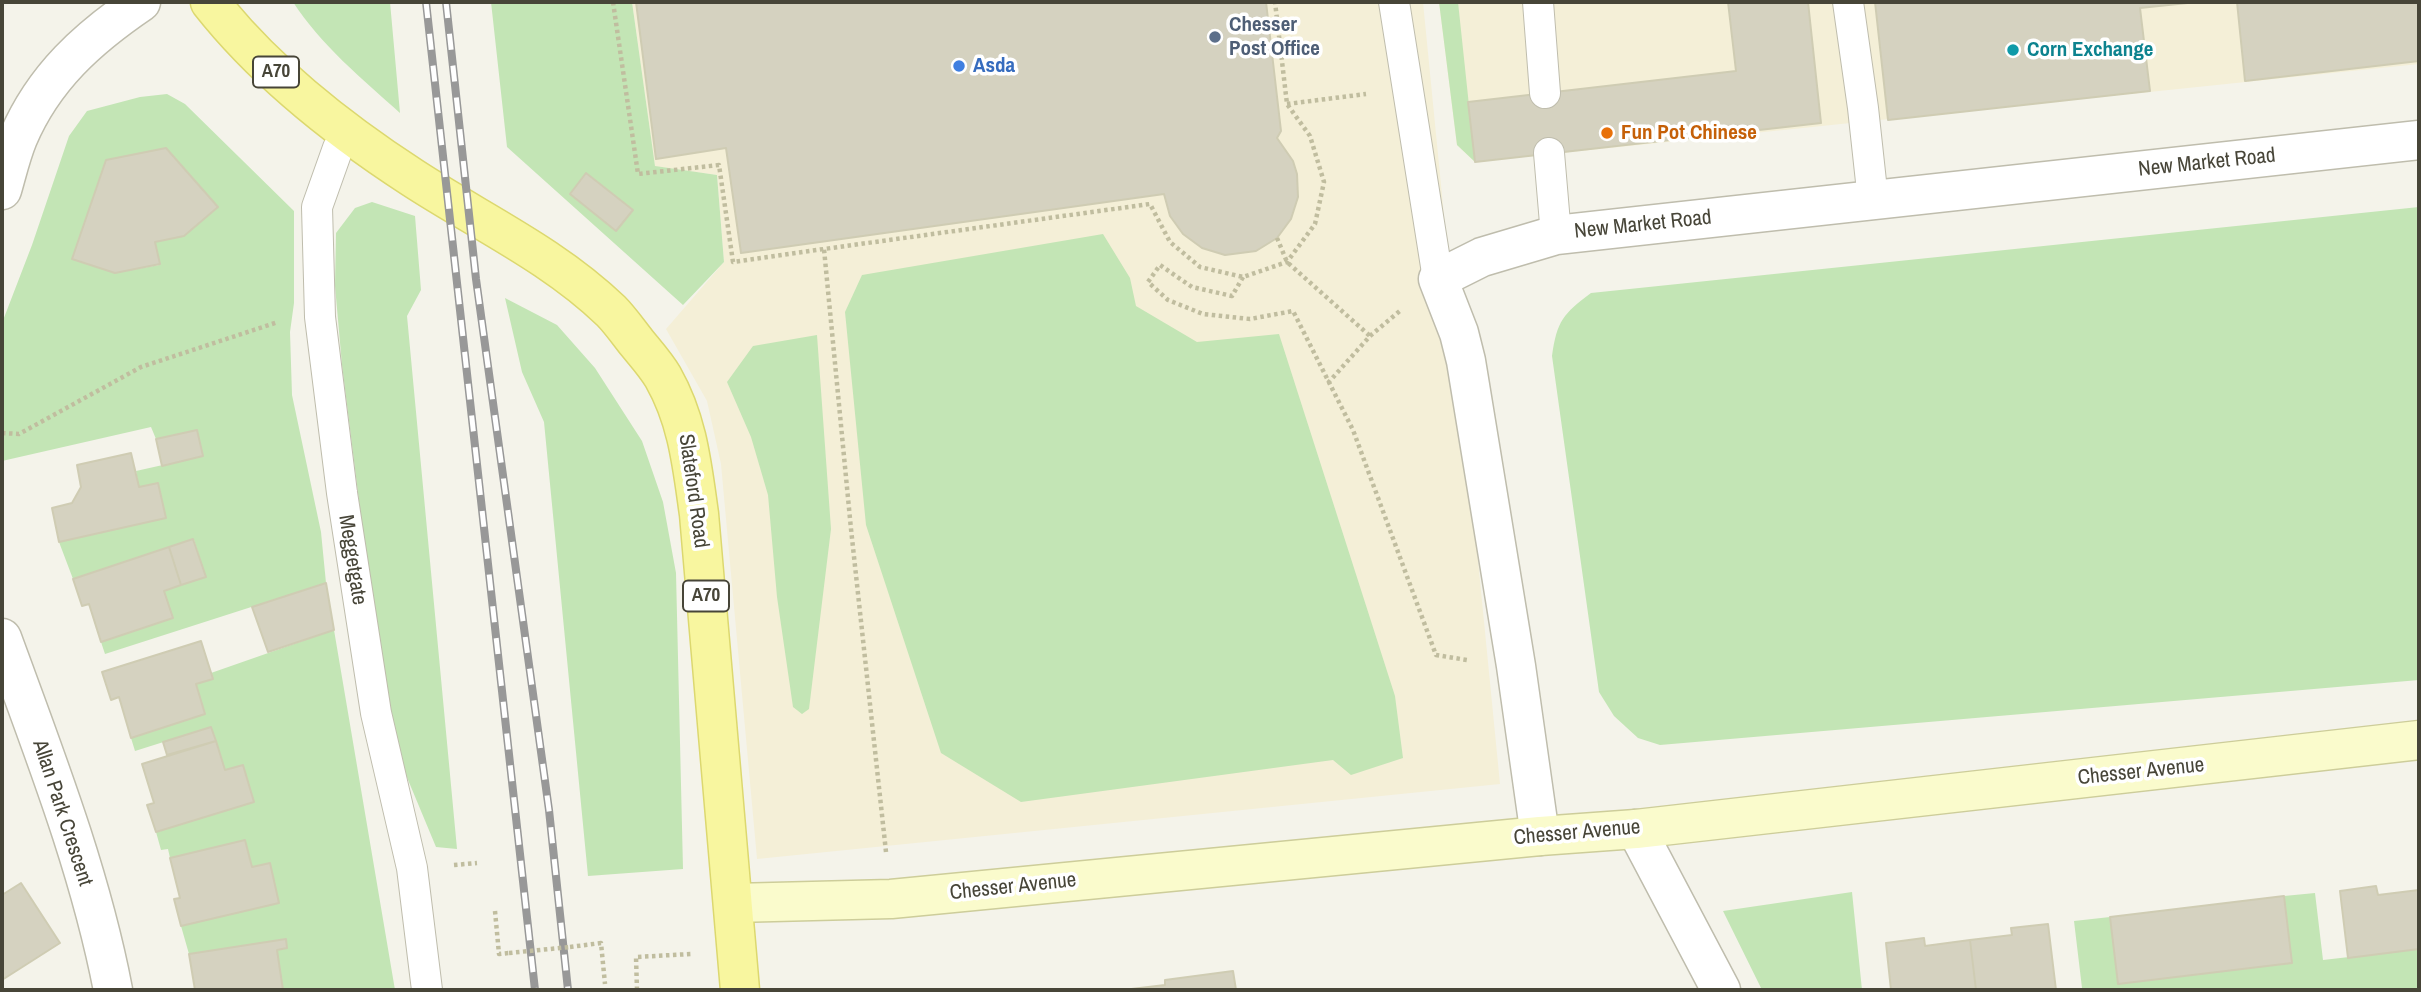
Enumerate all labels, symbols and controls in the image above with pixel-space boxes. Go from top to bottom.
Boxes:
place label: Chesser Post Office [1229,12,1320,62]
marker: Chesser Post Office [1207,29,1223,45]
place label: Corn Exchange [2027,37,2153,63]
marker: Corn Exchange [2005,42,2021,58]
place label: Asda [973,53,1015,79]
road number: A70 [253,57,299,88]
marker: Asda [951,58,967,74]
place label: Fun Pot Chinese [1621,120,1757,146]
marker: Fun Pot Chinese [1599,125,1615,141]
street label: New Market Road [2137,143,2277,183]
street label: New Market Road [1573,205,1713,245]
street label: Slateford Road [673,432,713,550]
street label: Meggetgate [332,513,372,607]
road number: A70 [683,580,729,611]
street label: Allan Park Crescent [27,737,97,889]
street label: Chesser Avenue [2077,753,2205,791]
street label: Chesser Avenue [1513,815,1641,851]
street label: Chesser Avenue [949,868,1077,906]

